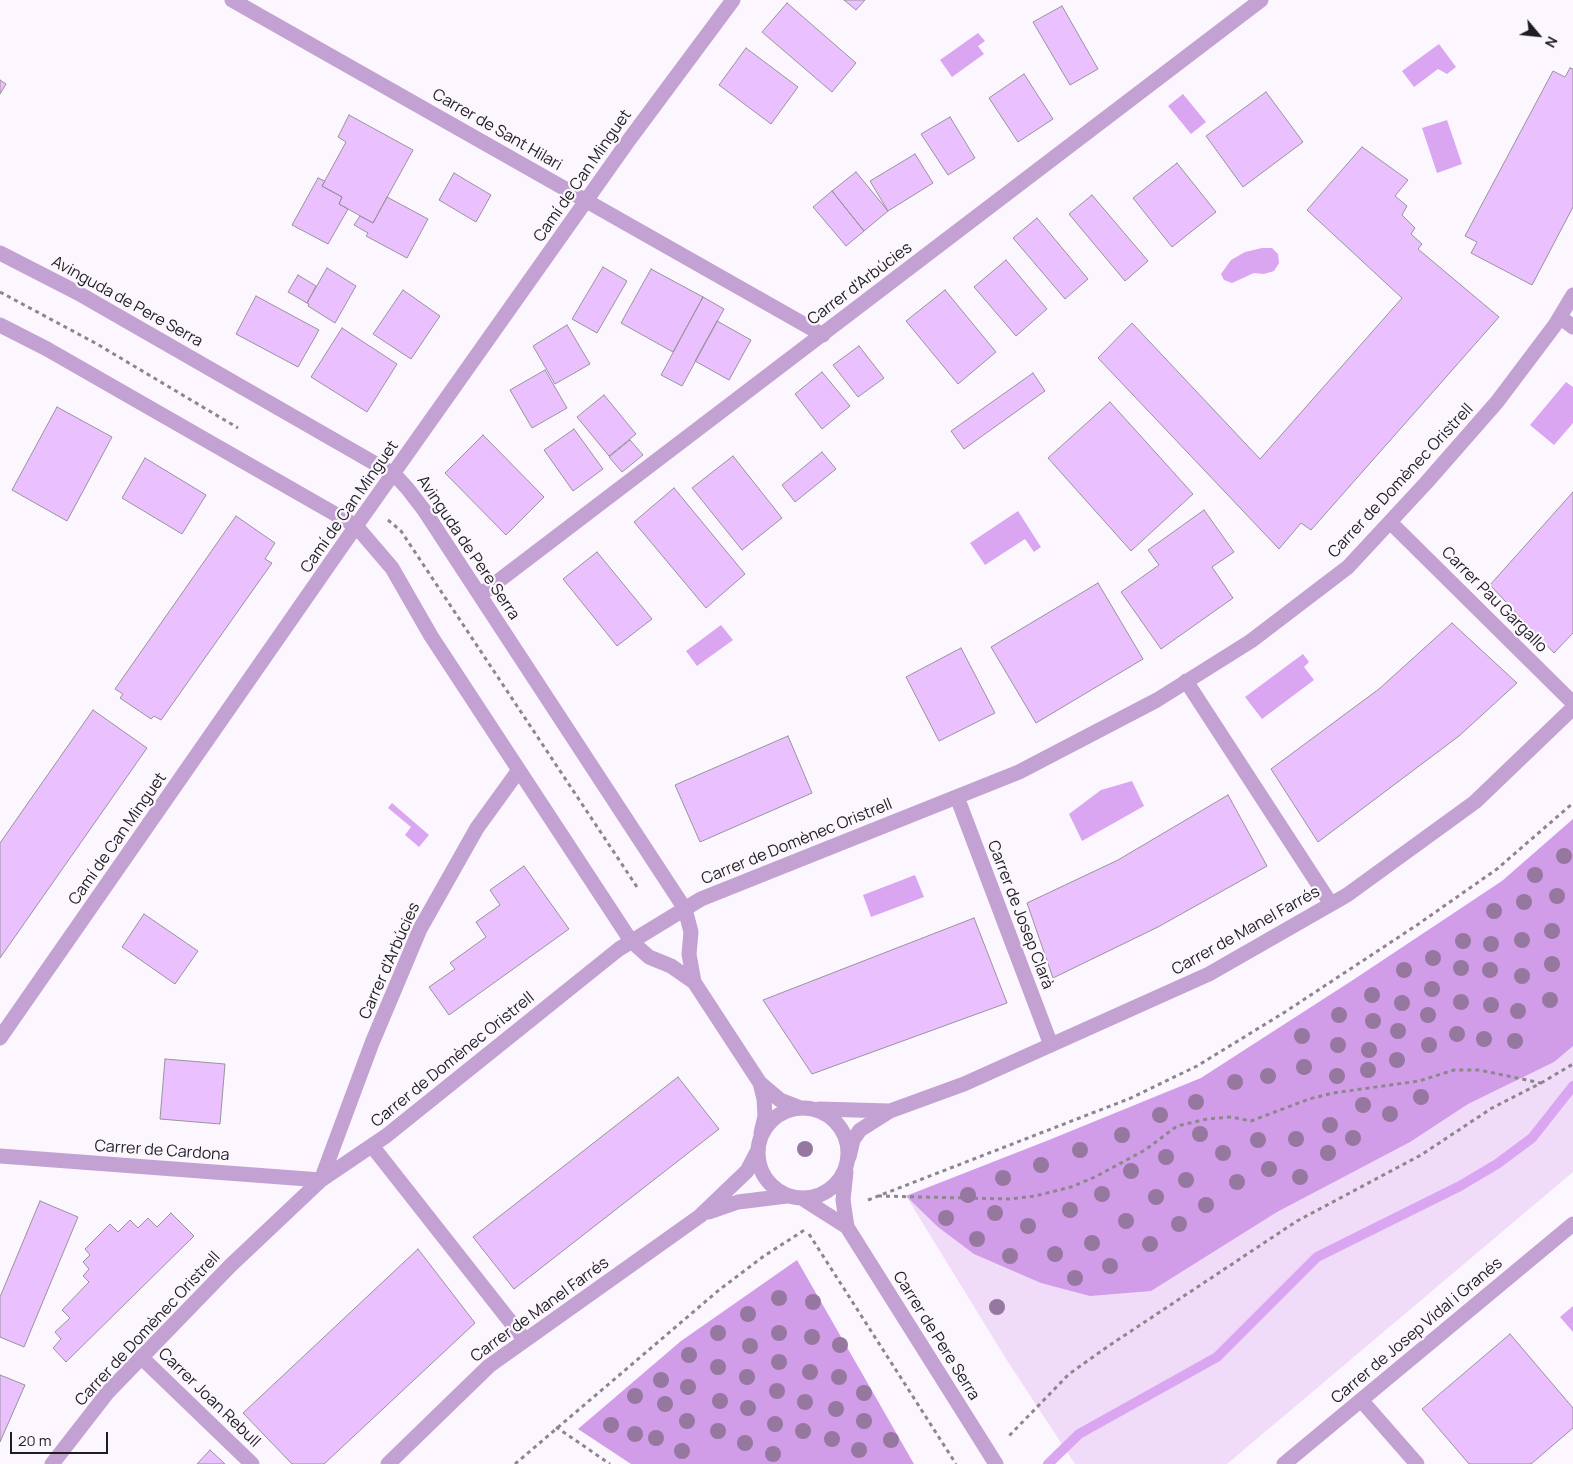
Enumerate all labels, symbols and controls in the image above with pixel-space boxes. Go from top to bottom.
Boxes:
north arrow [1513,10,1563,60]
text: N [1541,33,1562,51]
street label: Carrer de Sant Hilari [429,85,565,175]
street label: Camí de Can Minguet [530,106,636,246]
street label: Carrer d'Arbúcies [804,238,916,330]
street label: Avinguda de Pere Serra [48,252,206,352]
street label: Carrer de Domènec Oristrell [1324,400,1478,562]
street label: Camí de Can Minguet [297,437,403,577]
street label: Avinguda de Pere Serra [413,472,523,624]
street label: Carrer Pau Gargallo [1437,543,1551,657]
street label: Camí de Can Minguet [65,769,171,909]
street label: Carrer de Domènec Oristrell [699,795,895,889]
street label: Carrer de Josep Clarà [983,838,1057,992]
street label: Carrer de Manel Farrés [1169,882,1323,980]
street label: Carrer d'Arbúcies [356,900,424,1022]
street label: Carrer de Domènec Oristrell [368,988,538,1132]
street label: Carrer de Cardona [94,1137,230,1165]
street label: Carrer de Domènec Oristrell [71,1248,225,1410]
street label: Carrer de Manel Farrés [467,1253,613,1367]
street label: Carrer de Josep Vidal i Granés [1328,1254,1506,1408]
street label: Carrer de Pere Serra [889,1268,983,1404]
street label: Carrer Joan Rebull [154,1344,264,1452]
scale bar [12,1422,110,1454]
text: 20 m [18,1430,51,1451]

